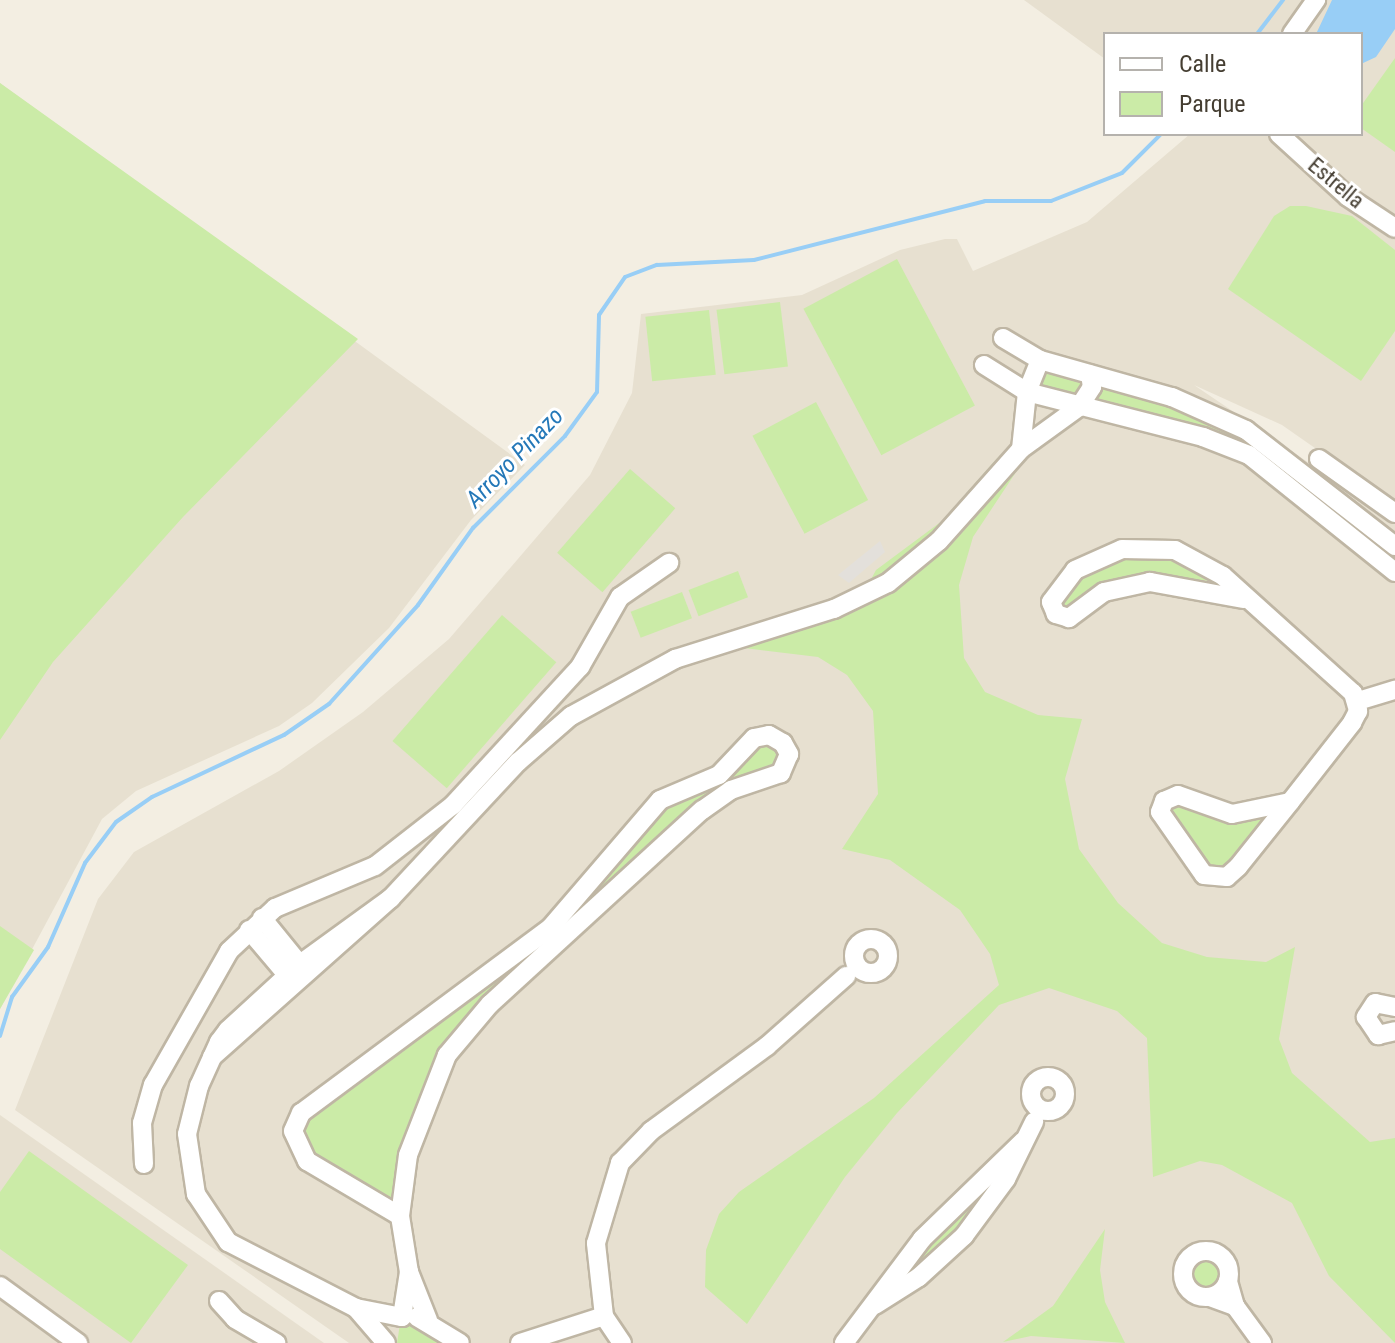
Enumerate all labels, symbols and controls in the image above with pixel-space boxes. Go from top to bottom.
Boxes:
legend [1103,32,1363,136]
text: Calle [1179,50,1226,78]
text: Parque [1179,90,1246,118]
street label: Estrella [1303,152,1369,214]
water label: Arroyo Pinazo [460,402,570,514]

